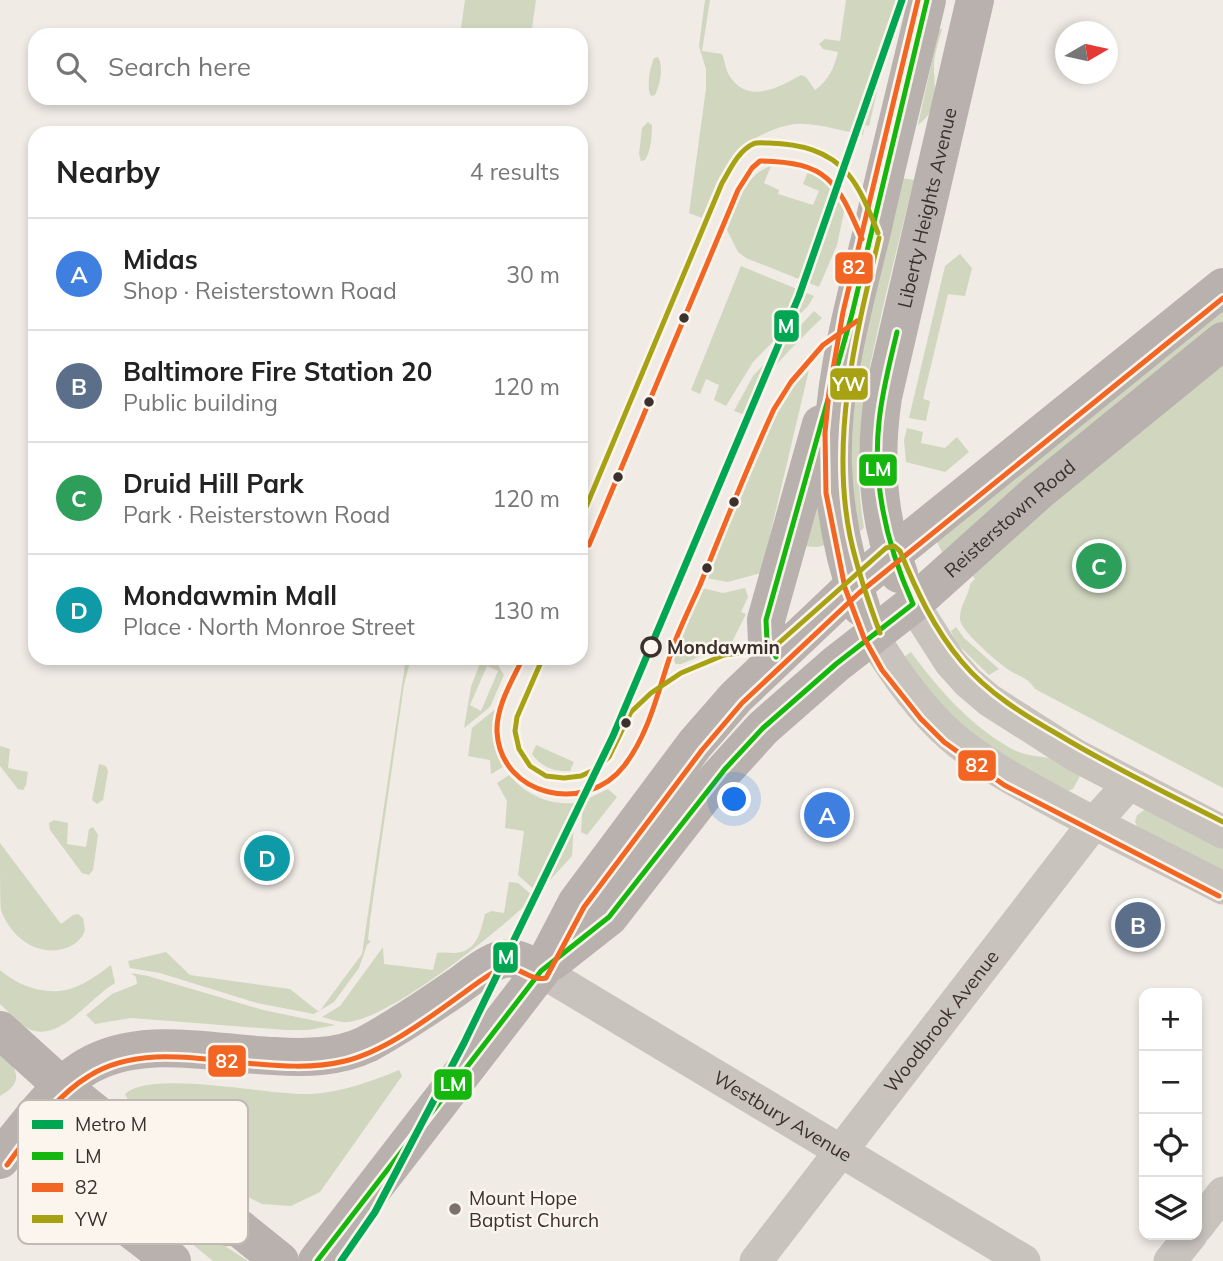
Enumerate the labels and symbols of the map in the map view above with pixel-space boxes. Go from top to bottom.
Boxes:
north arrow [1055,21,1118,84]
street label: Liberty Heights Avenue [892,105,962,310]
line badge: 82 [834,251,874,285]
text: 82 [843,255,865,279]
line badge: M [773,309,800,343]
unlabelled marker [677,311,691,325]
text: M [778,314,794,338]
line badge: YW [829,367,869,401]
text: YW [831,372,866,396]
unlabelled marker [642,395,656,409]
line badge: LM [858,453,898,487]
street label: Reisterstown Road [939,454,1080,582]
text: LM [864,457,892,481]
unlabelled marker [611,470,625,484]
unlabelled marker [727,495,741,509]
pin: C [1076,540,1122,592]
unlabelled marker [700,561,714,575]
place label: Mondawmin [667,635,780,659]
marker: Mondawmin [641,637,661,657]
unlabelled marker [619,716,633,730]
line badge: 82 [957,749,997,782]
text: 82 [966,753,988,777]
your location [717,782,751,816]
pin: A [804,789,850,841]
pin: D [244,832,290,884]
pin: B [1115,899,1161,951]
line badge: M [492,941,519,974]
text: M [498,945,514,969]
street label: Woodbrook Avenue [878,945,1004,1097]
line badge: 82 [207,1044,247,1078]
text: 82 [216,1049,238,1073]
street label: Westbury Avenue [709,1065,856,1167]
line badge: LM [433,1068,473,1101]
text: LM [439,1072,467,1096]
legend [18,1100,248,1244]
text: Metro M [75,1112,147,1136]
text: LM [75,1144,102,1168]
text: 82 [75,1175,98,1199]
place label: Mount Hope Baptist Church [469,1186,599,1232]
marker: Mount Hope Baptist Church [447,1201,463,1217]
text: YW [74,1207,108,1231]

